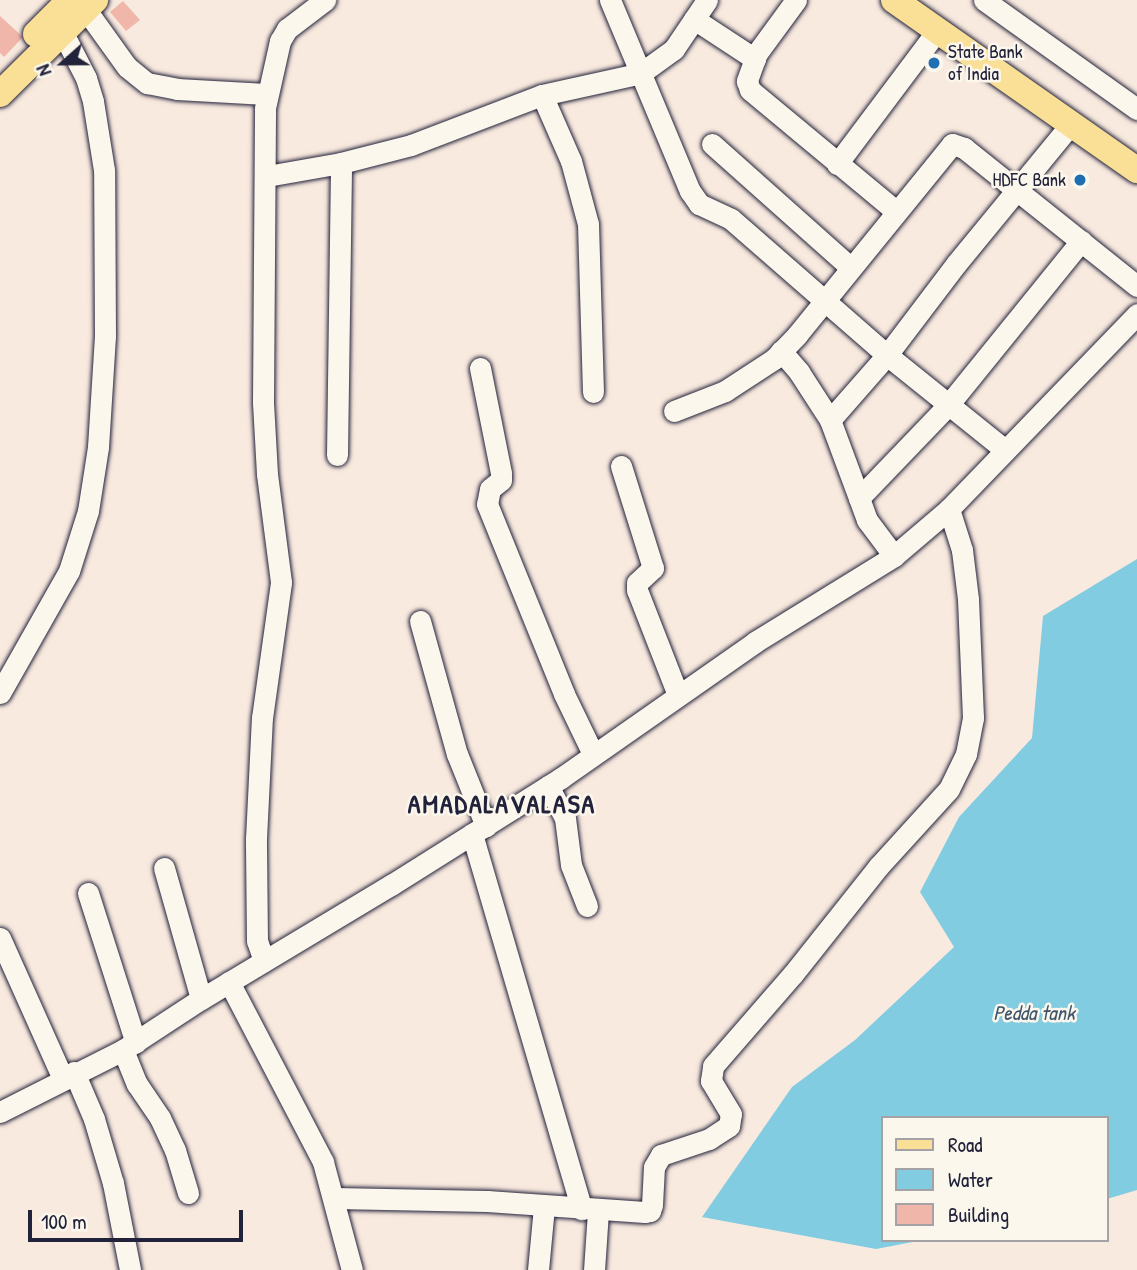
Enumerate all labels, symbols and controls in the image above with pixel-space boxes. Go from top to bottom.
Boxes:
north arrow [28,28,98,98]
place label: State Bank of India [948,41,1023,85]
marker: State Bank of India [926,55,942,71]
text: N [29,61,57,80]
place label: HDFC Bank [993,169,1066,191]
marker: HDFC Bank [1072,172,1088,188]
district label: AMADALAVALASA [409,788,595,820]
water label: Pedda tank [993,1000,1075,1026]
legend [881,1116,1109,1242]
text: Road [948,1130,982,1159]
text: Water [948,1165,993,1194]
scale bar [32,1196,247,1240]
text: Building [948,1200,1009,1229]
text: 100 m [41,1207,87,1236]

